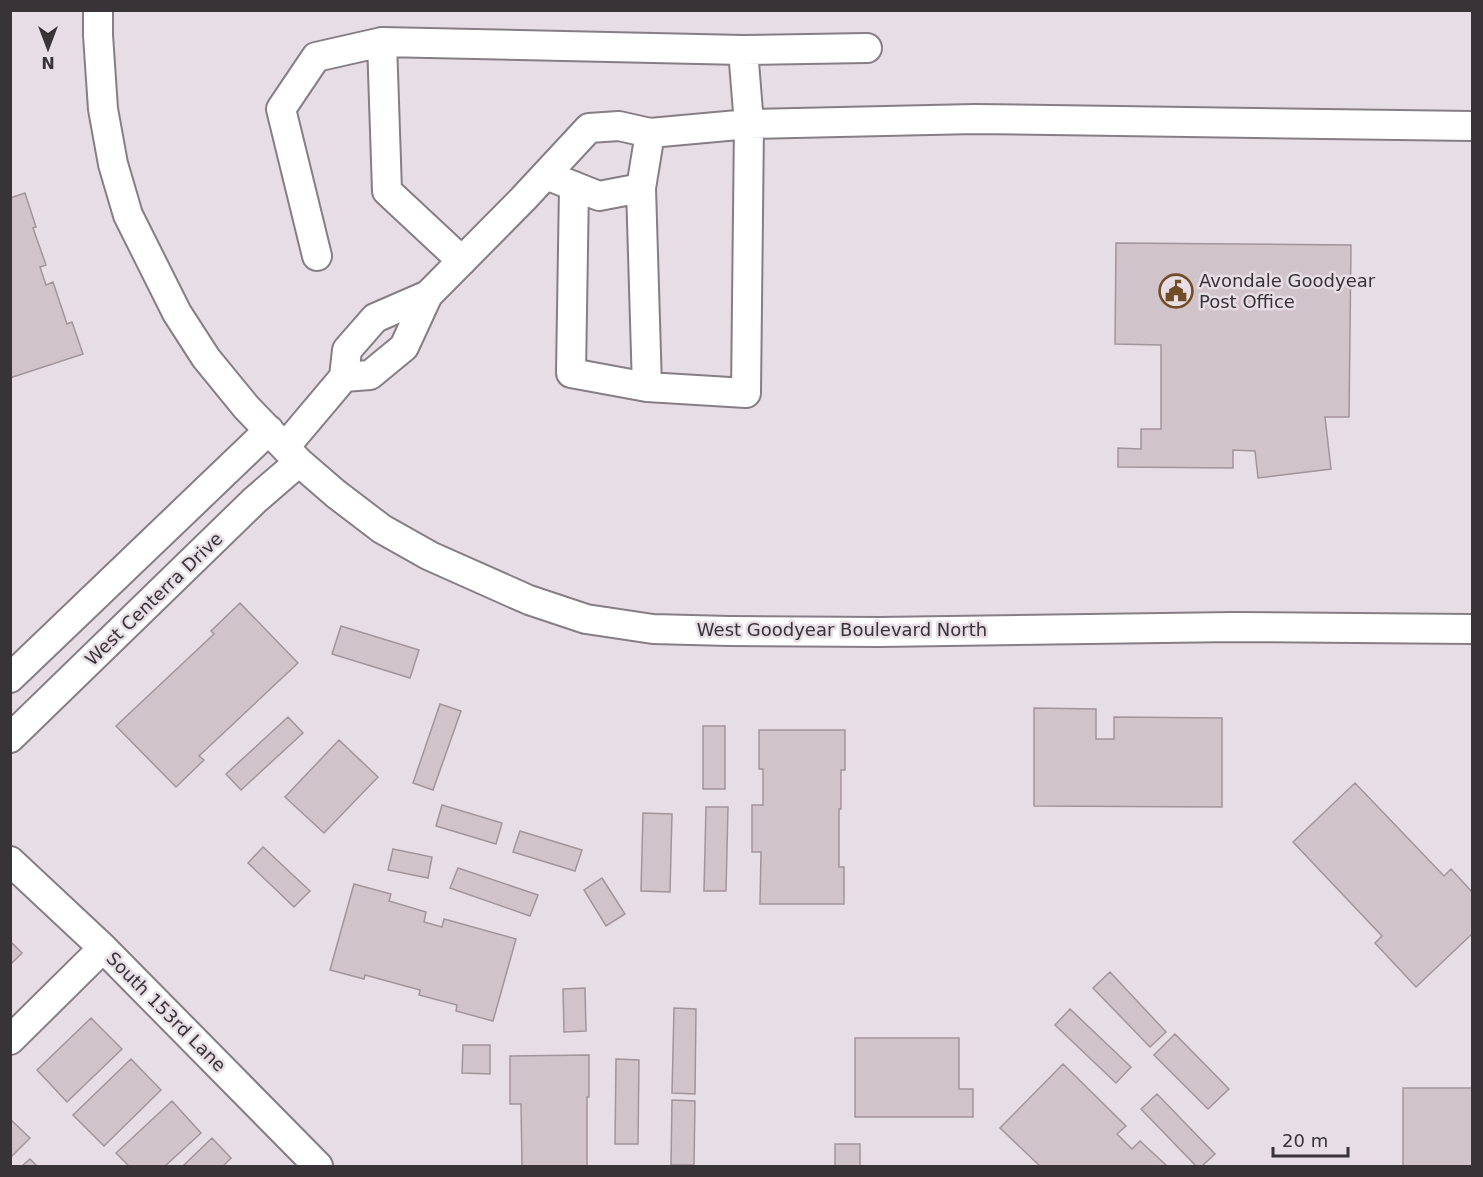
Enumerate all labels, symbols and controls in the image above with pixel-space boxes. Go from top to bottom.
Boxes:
north arrow [18,18,78,78]
text: N [41,53,55,72]
place label: Avondale Goodyear Post Office [1199,270,1376,312]
public building icon: Avondale Goodyear Post Office [1158,273,1194,309]
street label: West Centerra Drive [81,528,227,670]
street label: West Goodyear Boulevard North [697,619,987,640]
street label: South 153rd Lane [102,948,230,1076]
scale bar [1273,1120,1348,1158]
text: 20 m [1282,1130,1328,1151]

